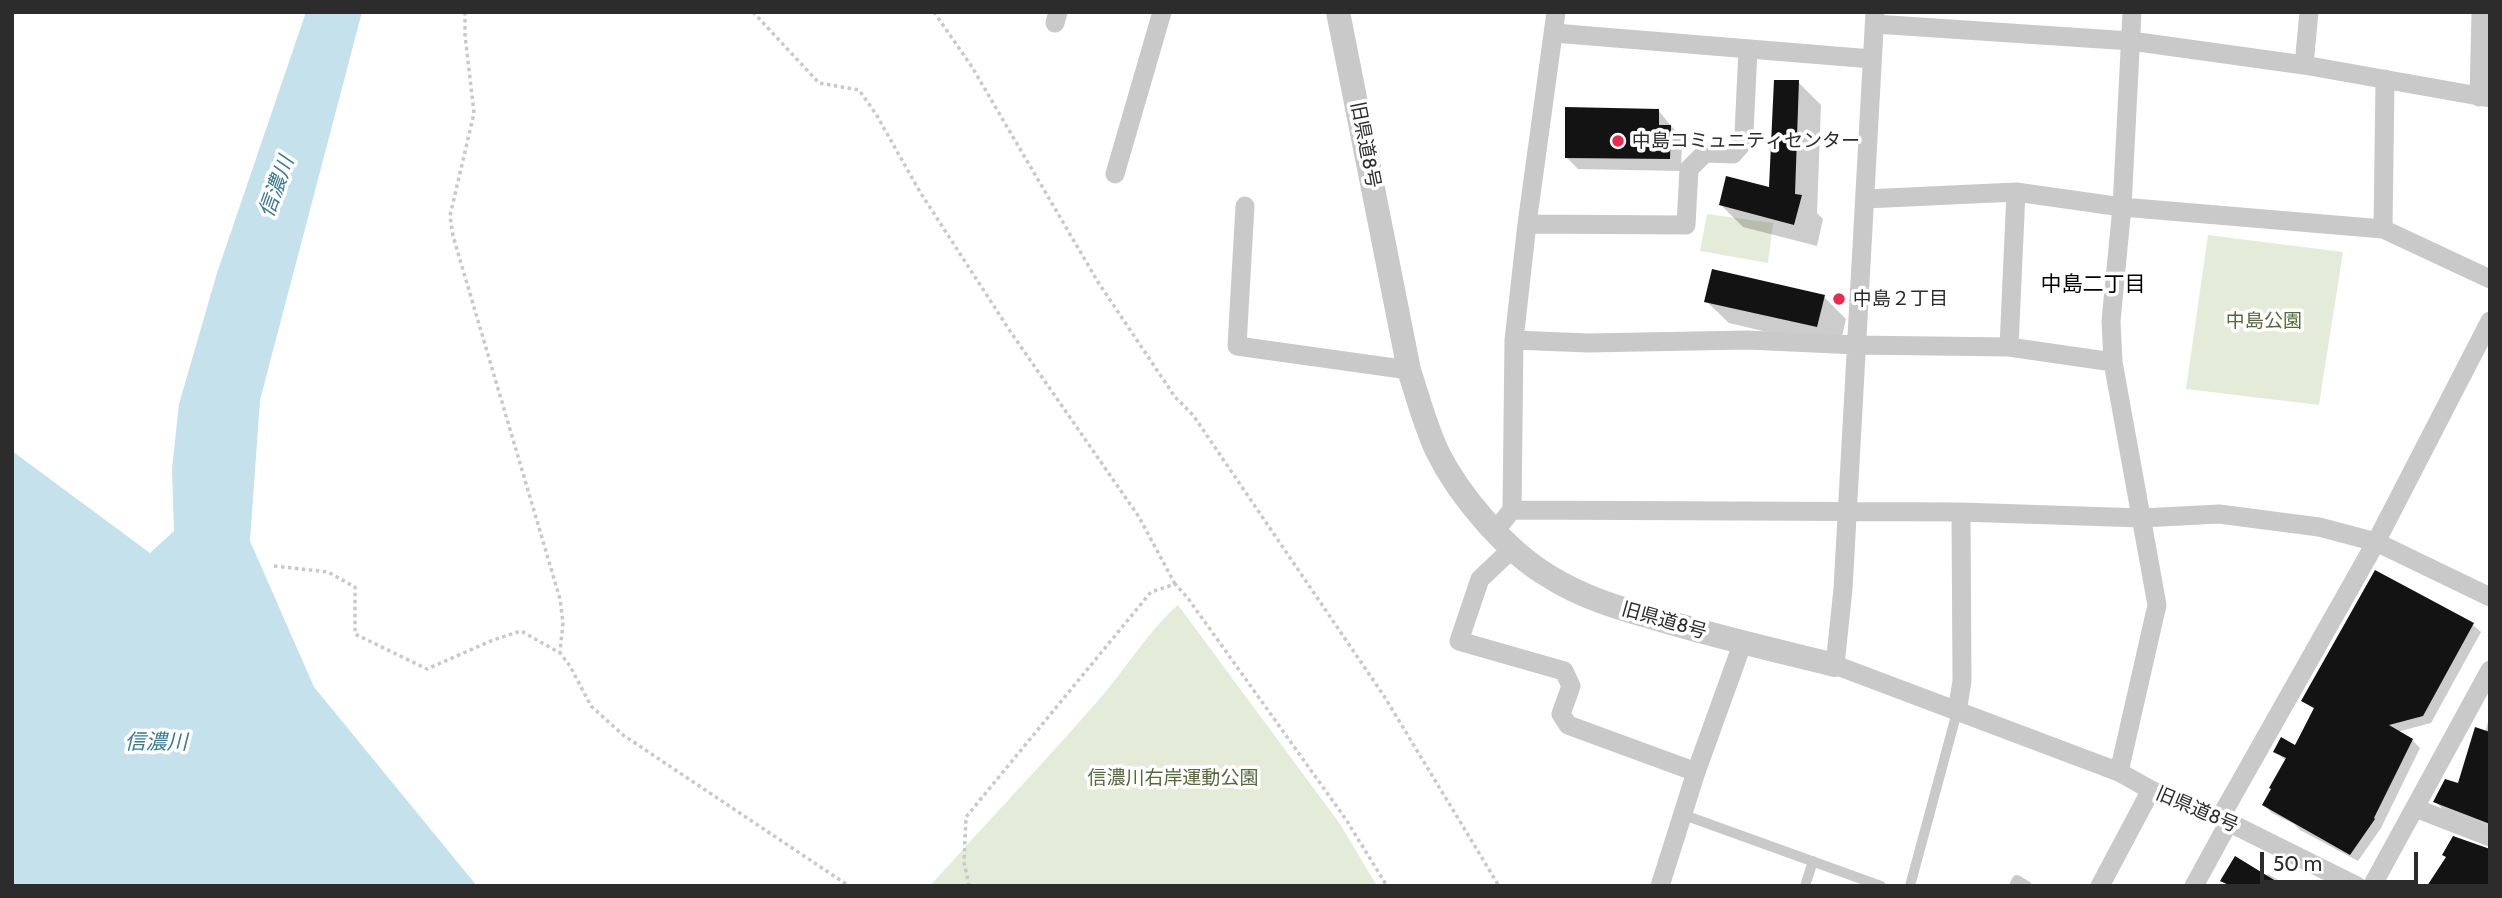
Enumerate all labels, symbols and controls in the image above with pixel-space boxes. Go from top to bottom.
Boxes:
street label: 旧県道8号 [1345,100,1385,190]
place label: 中島コミュニティセンター [1632,130,1860,152]
marker: 中島コミュニティセンター [1610,133,1626,149]
water label: 信濃川 [254,153,300,221]
district label: 中島二丁目 [2041,272,2145,298]
place label: 中島２丁目 [1853,288,1948,310]
marker: 中島２丁目 [1831,291,1847,307]
park label: 中島公園 [2226,310,2302,332]
street label: 旧県道8号 [1619,598,1709,644]
water label: 信濃川 [125,730,187,756]
park label: 信濃川右岸運動公園 [1088,767,1258,789]
street label: 旧県道8号 [2152,782,2242,838]
scale bar [2264,838,2422,882]
text: 50 m [2273,851,2322,876]

